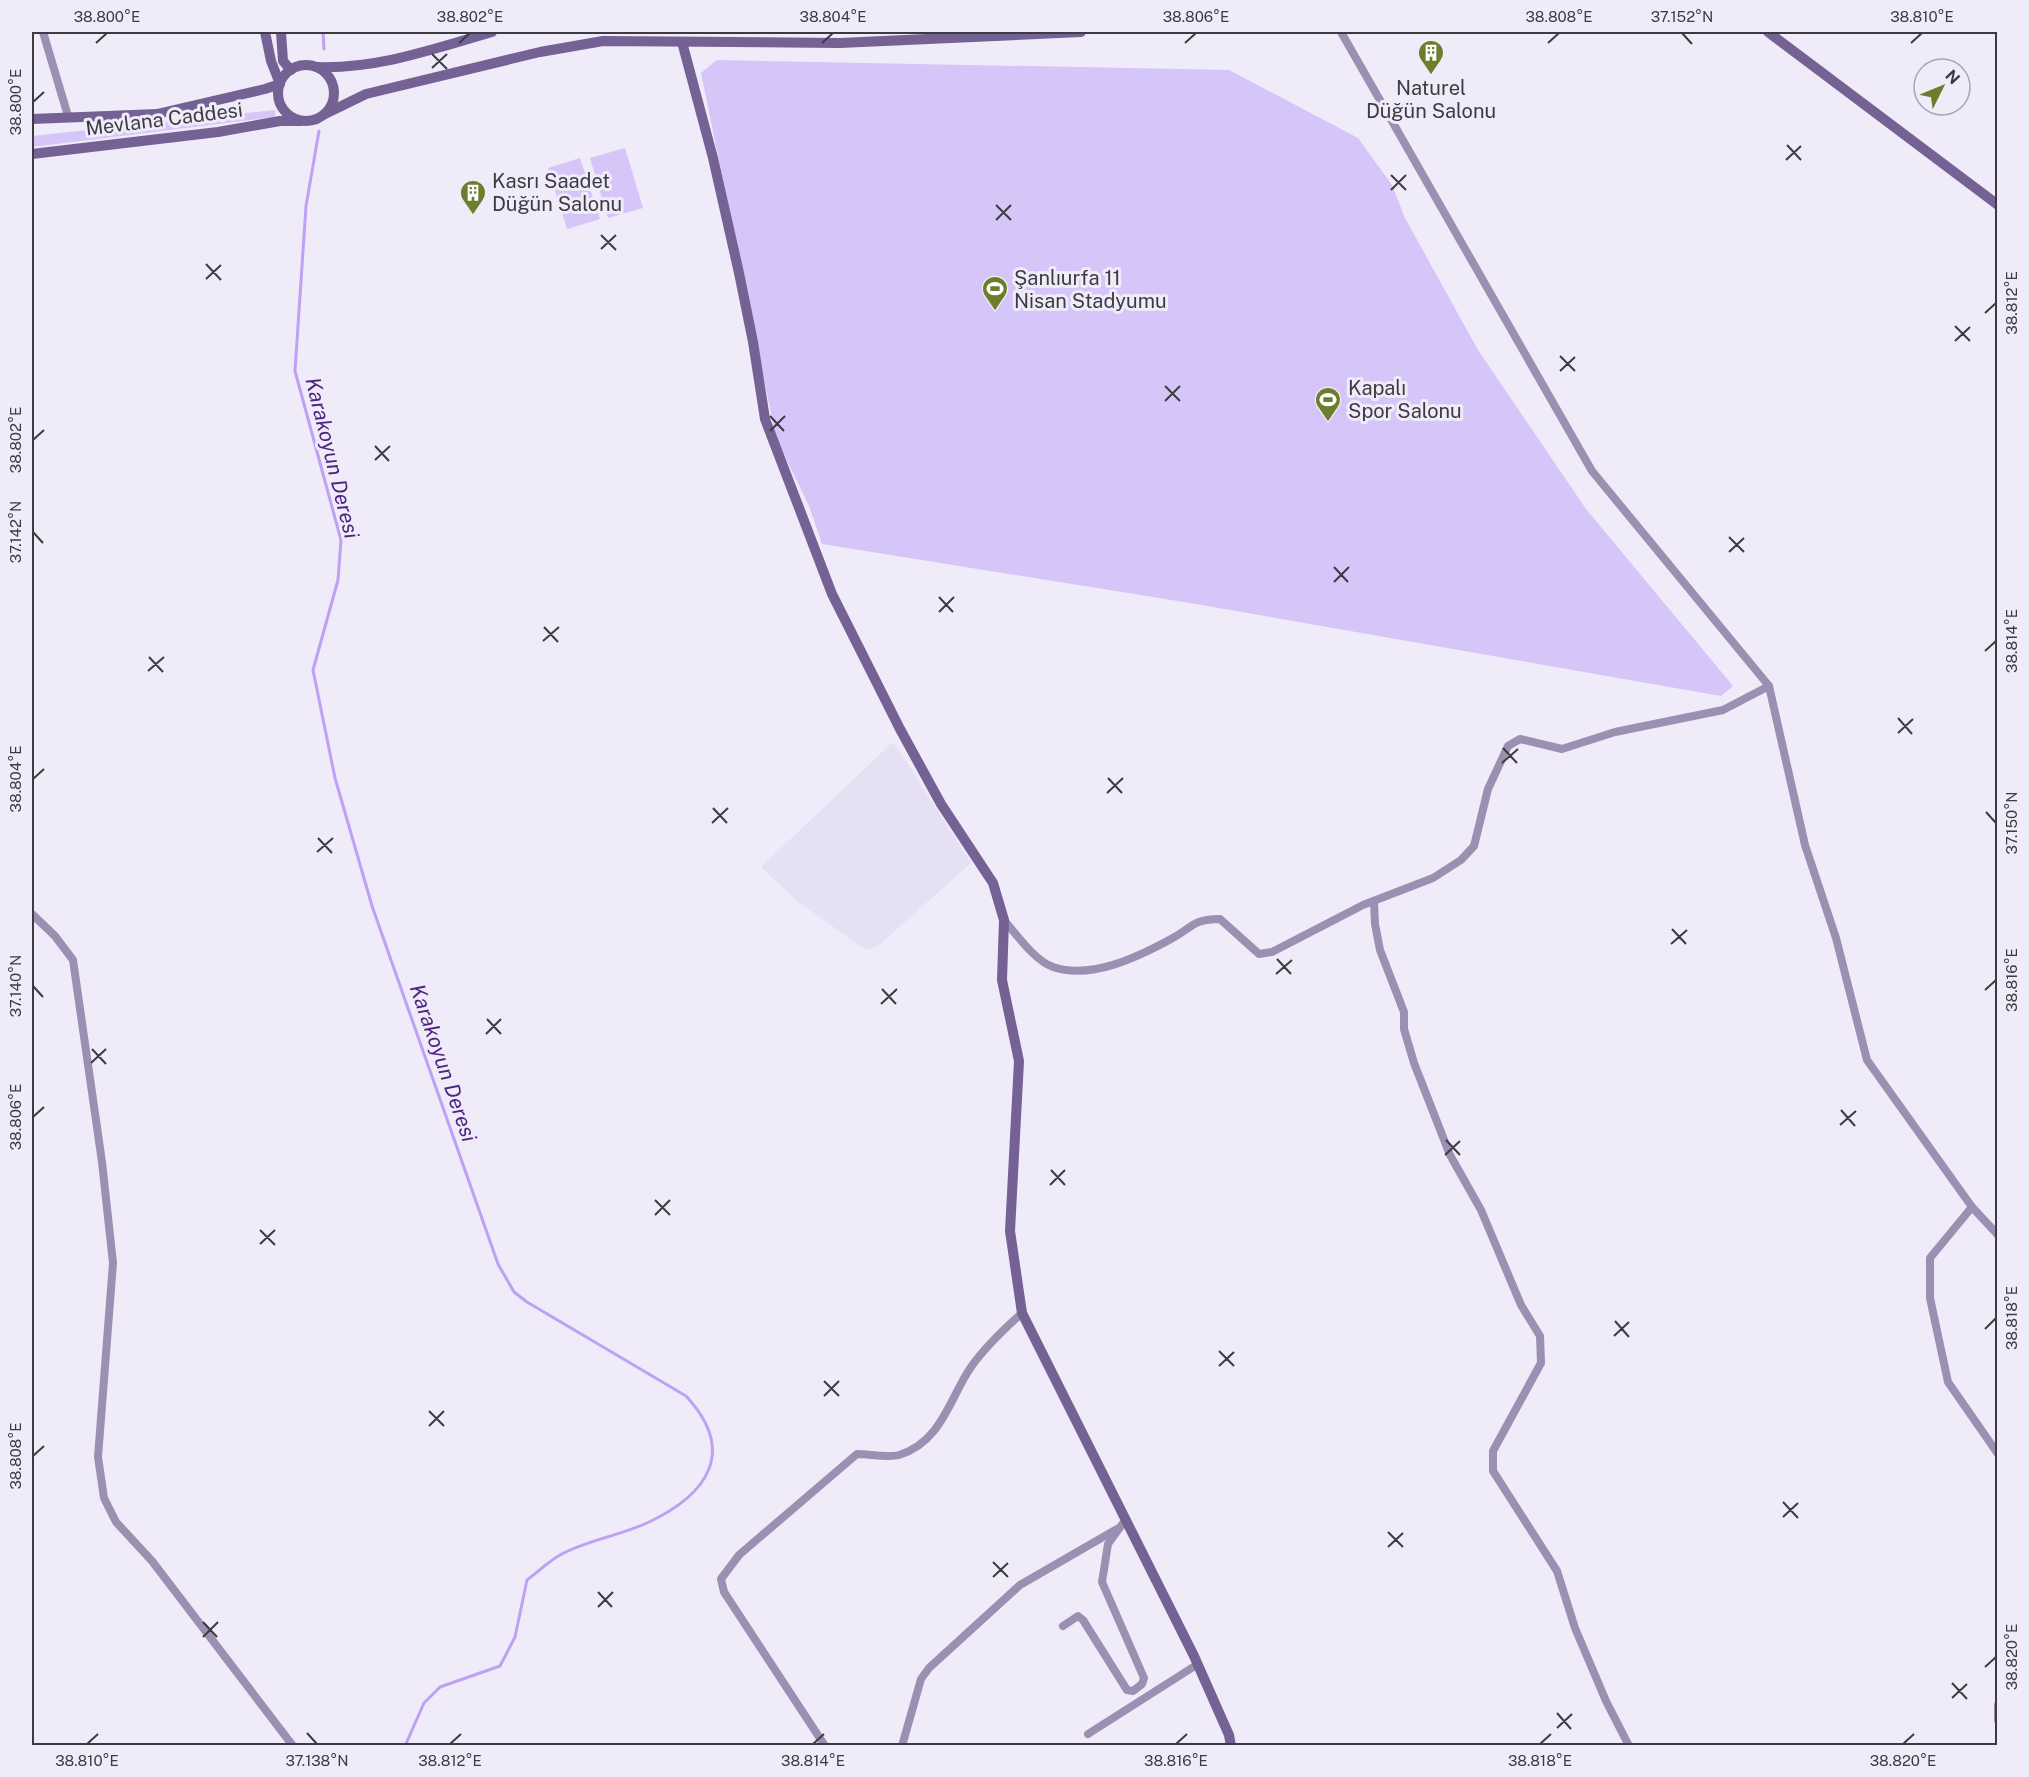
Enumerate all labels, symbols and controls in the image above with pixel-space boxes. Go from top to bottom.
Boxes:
text: 38.800°E [74,8,140,25]
text: 38.802°E [437,8,503,25]
text: 38.804°E [800,8,866,25]
text: 38.806°E [1163,8,1229,25]
text: 38.808°E [1525,8,1593,25]
text: 37.152°N [1651,8,1713,25]
text: 38.810°E [1890,8,1954,25]
building icon: Naturel Düğün Salonu [1416,38,1446,76]
north arrow [1912,57,1972,117]
text: N [1941,66,1964,88]
text: 38.800°E [7,69,24,135]
place label: Naturel Düğün Salonu [1366,76,1496,123]
street label: Mevlana Caddesi [84,97,244,141]
place label: Kasrı Saadet Düğün Salonu [492,169,622,216]
building icon: Kasrı Saadet Düğün Salonu [458,178,488,216]
place label: Şanlıurfa 11 Nisan Stadyumu [1014,266,1167,313]
text: 38.812°E [2003,271,2020,335]
sports icon: Şanlıurfa 11 Nisan Stadyumu [980,274,1010,312]
water label: Karakoyun Deresi [300,375,365,541]
place label: Kapalı Spor Salonu [1348,376,1462,423]
sports icon: Kapalı Spor Salonu [1313,385,1343,423]
text: 38.802°E [7,407,24,473]
text: 37.142°N [7,501,24,563]
text: 38.814°E [2003,609,2020,673]
text: 38.804°E [7,746,24,812]
text: 37.150°N [2003,792,2020,854]
text: 38.816°E [2003,948,2020,1012]
text: 37.140°N [7,955,24,1017]
water label: Karakoyun Deresi [405,981,482,1145]
text: 38.806°E [7,1084,24,1150]
text: 38.818°E [2003,1286,2020,1350]
text: 38.808°E [7,1422,24,1490]
text: 38.820°E [2003,1624,2020,1690]
text: 38.810°E [55,1752,119,1769]
text: 37.138°N [285,1752,349,1769]
text: 38.812°E [418,1752,482,1769]
text: 38.814°E [781,1752,845,1769]
text: 38.816°E [1144,1752,1208,1769]
text: 38.818°E [1508,1752,1572,1769]
text: 38.820°E [1870,1752,1936,1769]

